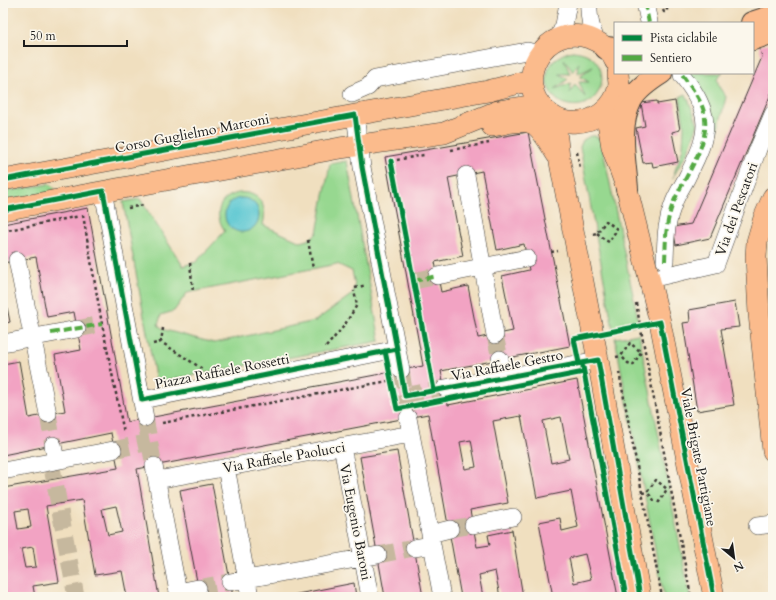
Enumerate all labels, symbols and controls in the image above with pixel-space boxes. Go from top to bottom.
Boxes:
scale bar [24,22,127,48]
legend [614,22,754,74]
text: 50 m [30,28,57,44]
text: Pista ciclabile [650,30,718,46]
text: Sentiero [650,50,692,66]
street label: Corso Guglielmo Marconi [113,109,271,158]
street label: Via dei Pescatori [711,160,762,259]
street label: Via Raffaele Gestro [450,345,565,386]
street label: Piazza Raffaele Rossetti [153,349,291,394]
street label: Viale Brigate Partigiane [676,386,721,528]
street label: Via Raffaele Paolucci [221,437,347,478]
street label: Via Eugenio Baroni [335,462,376,582]
north arrow [714,538,754,578]
text: N [730,557,746,575]

